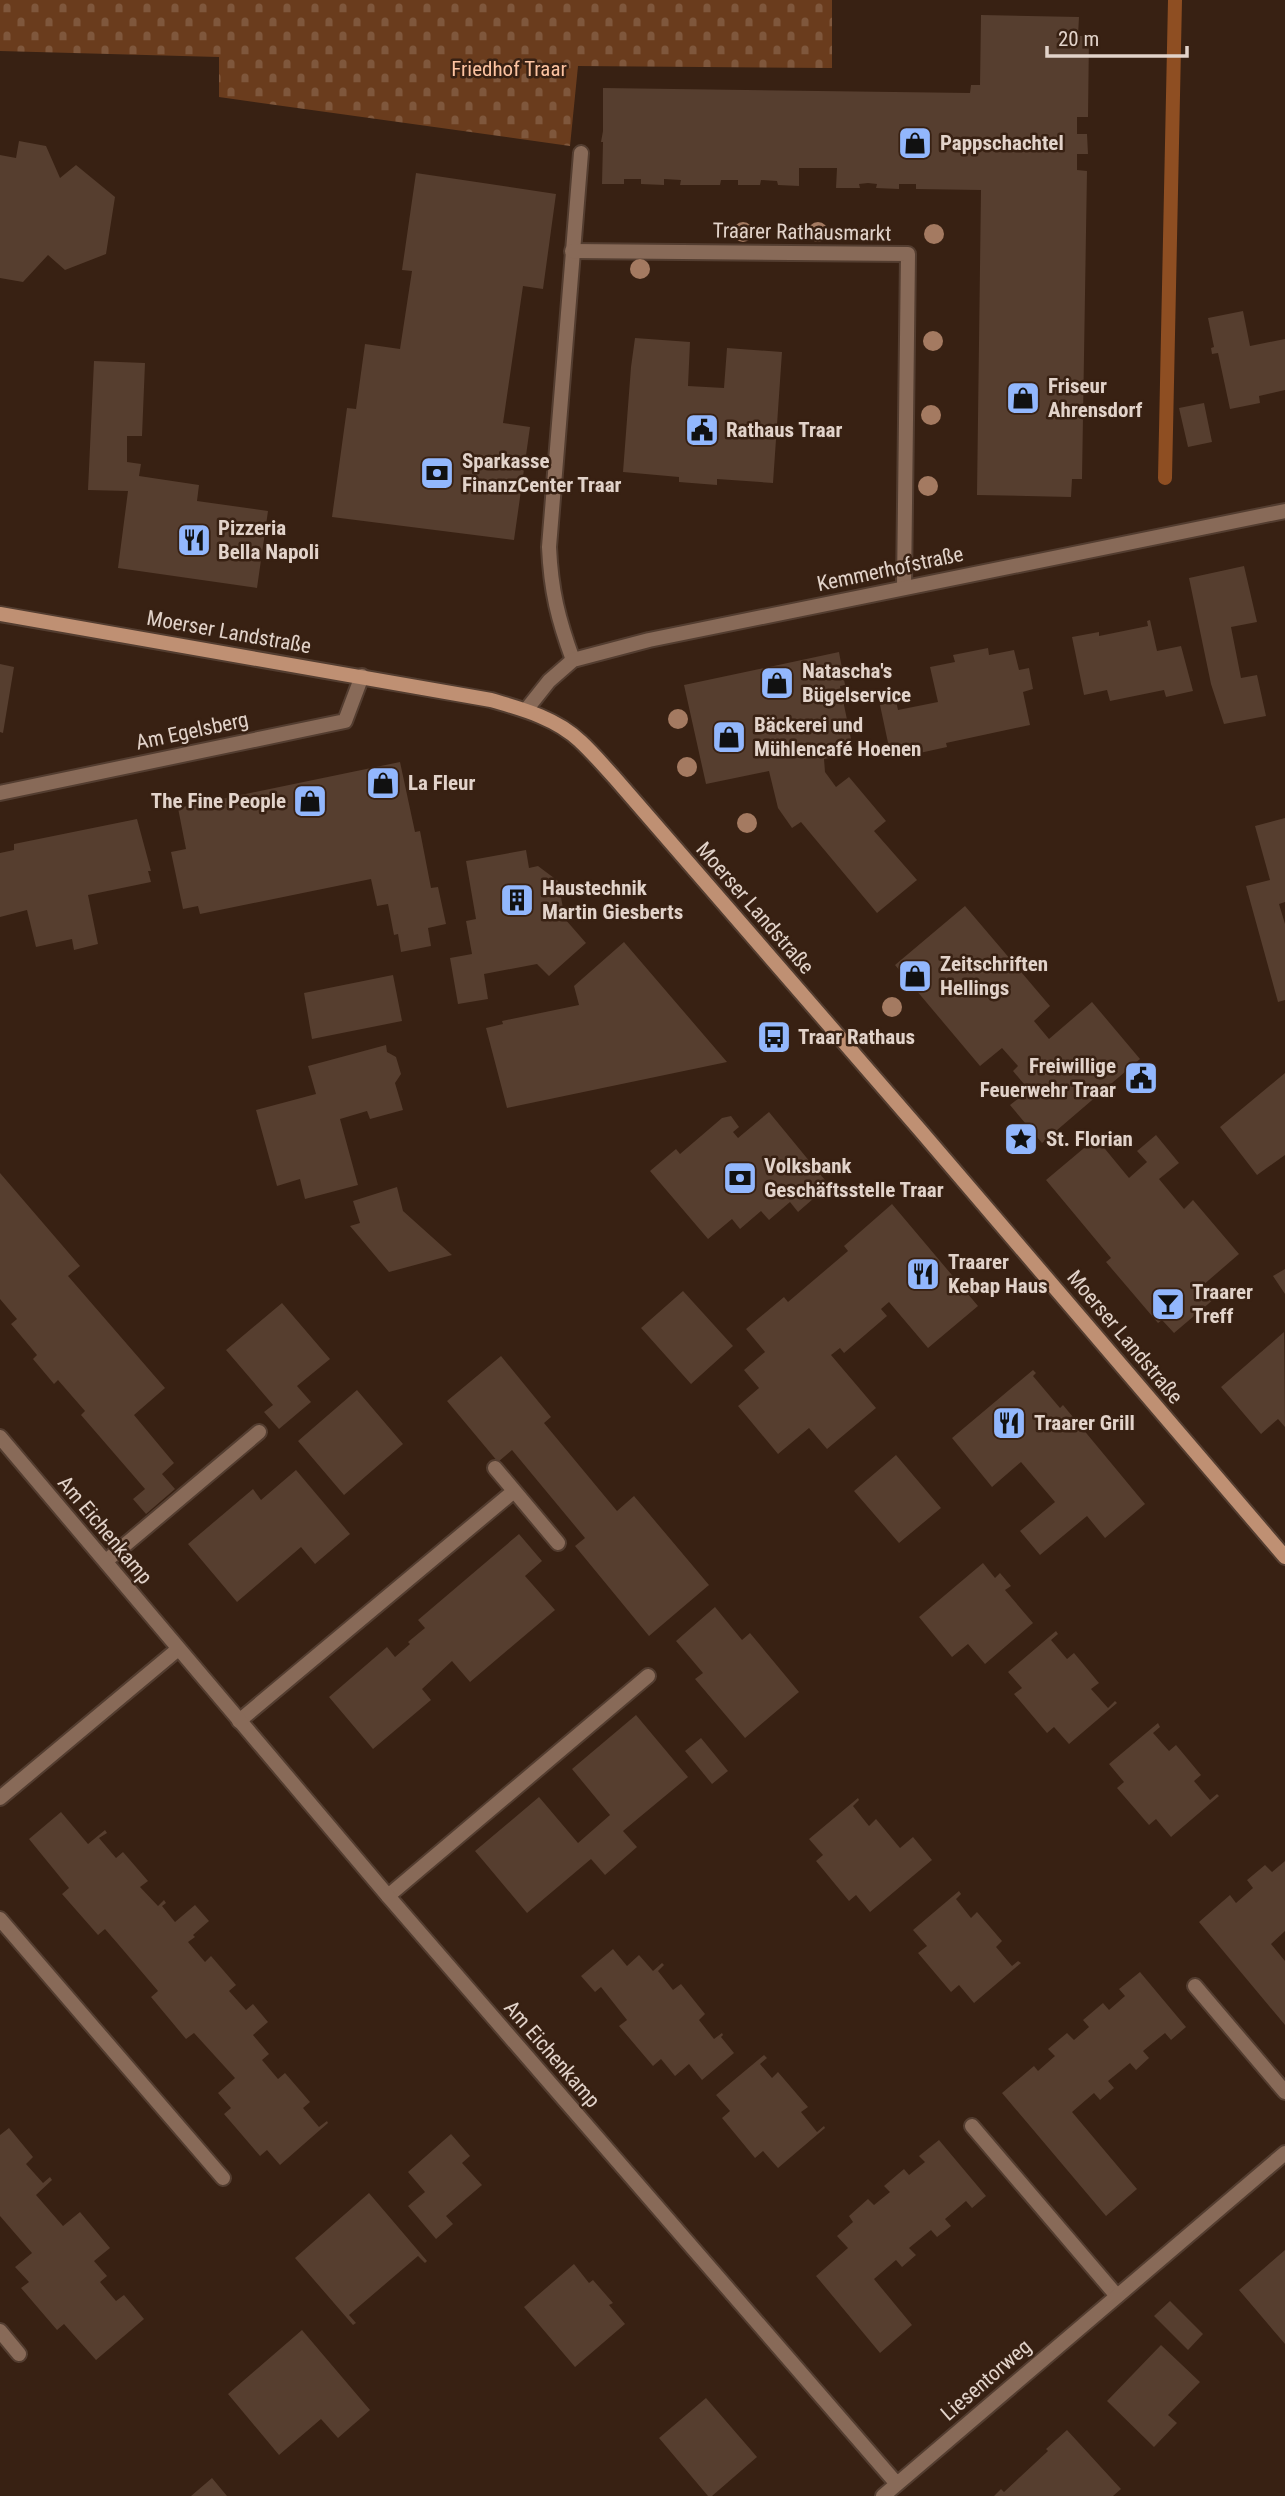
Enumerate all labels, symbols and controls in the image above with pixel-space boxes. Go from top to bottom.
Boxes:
scale bar [1047,14,1187,58]
text: 20 m [1058,27,1099,51]
park label: Friedhof Traar [451,57,567,81]
shop icon: Pappschachtel [896,124,934,162]
place label: Pappschachtel [940,131,1064,155]
street label: Traarer Rathausmarkt [712,218,892,246]
place label: Friseur Ahrensdorf [1048,374,1143,422]
shop icon: Friseur Ahrensdorf [1004,379,1042,417]
public building icon: Rathaus Traar [683,411,721,449]
place label: Rathaus Traar [726,418,842,442]
place label: Sparkasse FinanzCenter Traar [462,449,622,497]
bank icon: Sparkasse FinanzCenter Traar [418,454,456,492]
place label: Pizzeria Bella Napoli [218,516,319,564]
restaurant icon: Pizzeria Bella Napoli [175,521,213,559]
street label: Kemmerhofstraße [815,542,965,596]
street label: Moerser Landstraße [145,606,313,658]
place label: Natascha's Bügelservice [802,659,911,707]
shop icon: Natascha's Bügelservice [758,664,796,702]
street label: Am Egelsberg [134,707,250,755]
place label: Bäckerei und Mühlencafé Hoenen [754,713,921,761]
shop icon: Bäckerei und Mühlencafé Hoenen [710,718,748,756]
shop icon: La Fleur [364,764,402,802]
place label: La Fleur [408,771,475,795]
shop icon: The Fine People [291,782,329,820]
place label: The Fine People [151,789,286,813]
street label: Moerser Landstraße [691,837,819,979]
place label: Haustechnik Martin Giesberts [542,876,683,924]
building icon: Haustechnik Martin Giesberts [498,881,536,919]
place label: Zeitschriften Hellings [940,952,1048,1000]
shop icon: Zeitschriften Hellings [896,957,934,995]
bus stop icon: Traar Rathaus [755,1018,793,1056]
place label: Traar Rathaus [798,1025,915,1049]
place label: Freiwillige Feuerwehr Traar [980,1054,1116,1102]
public building icon: Freiwillige Feuerwehr Traar [1122,1059,1160,1097]
place icon: St. Florian [1002,1120,1040,1158]
place label: St. Florian [1046,1127,1133,1151]
place label: Volksbank Geschäftsstelle Traar [764,1154,944,1202]
bank icon: Volksbank Geschäftsstelle Traar [721,1159,759,1197]
place label: Traarer Kebap Haus [948,1250,1048,1298]
restaurant icon: Traarer Kebap Haus [904,1255,942,1293]
street label: Moerser Landstraße [1062,1265,1188,1409]
place label: Traarer Treff [1192,1280,1253,1328]
bar icon: Traarer Treff [1149,1285,1187,1323]
restaurant icon: Traarer Grill [990,1404,1028,1442]
place label: Traarer Grill [1034,1411,1135,1435]
street label: Am Eichenkamp [53,1471,157,1589]
street label: Am Eichenkamp [499,1996,605,2112]
street label: Liesentorweg [936,2334,1036,2426]

